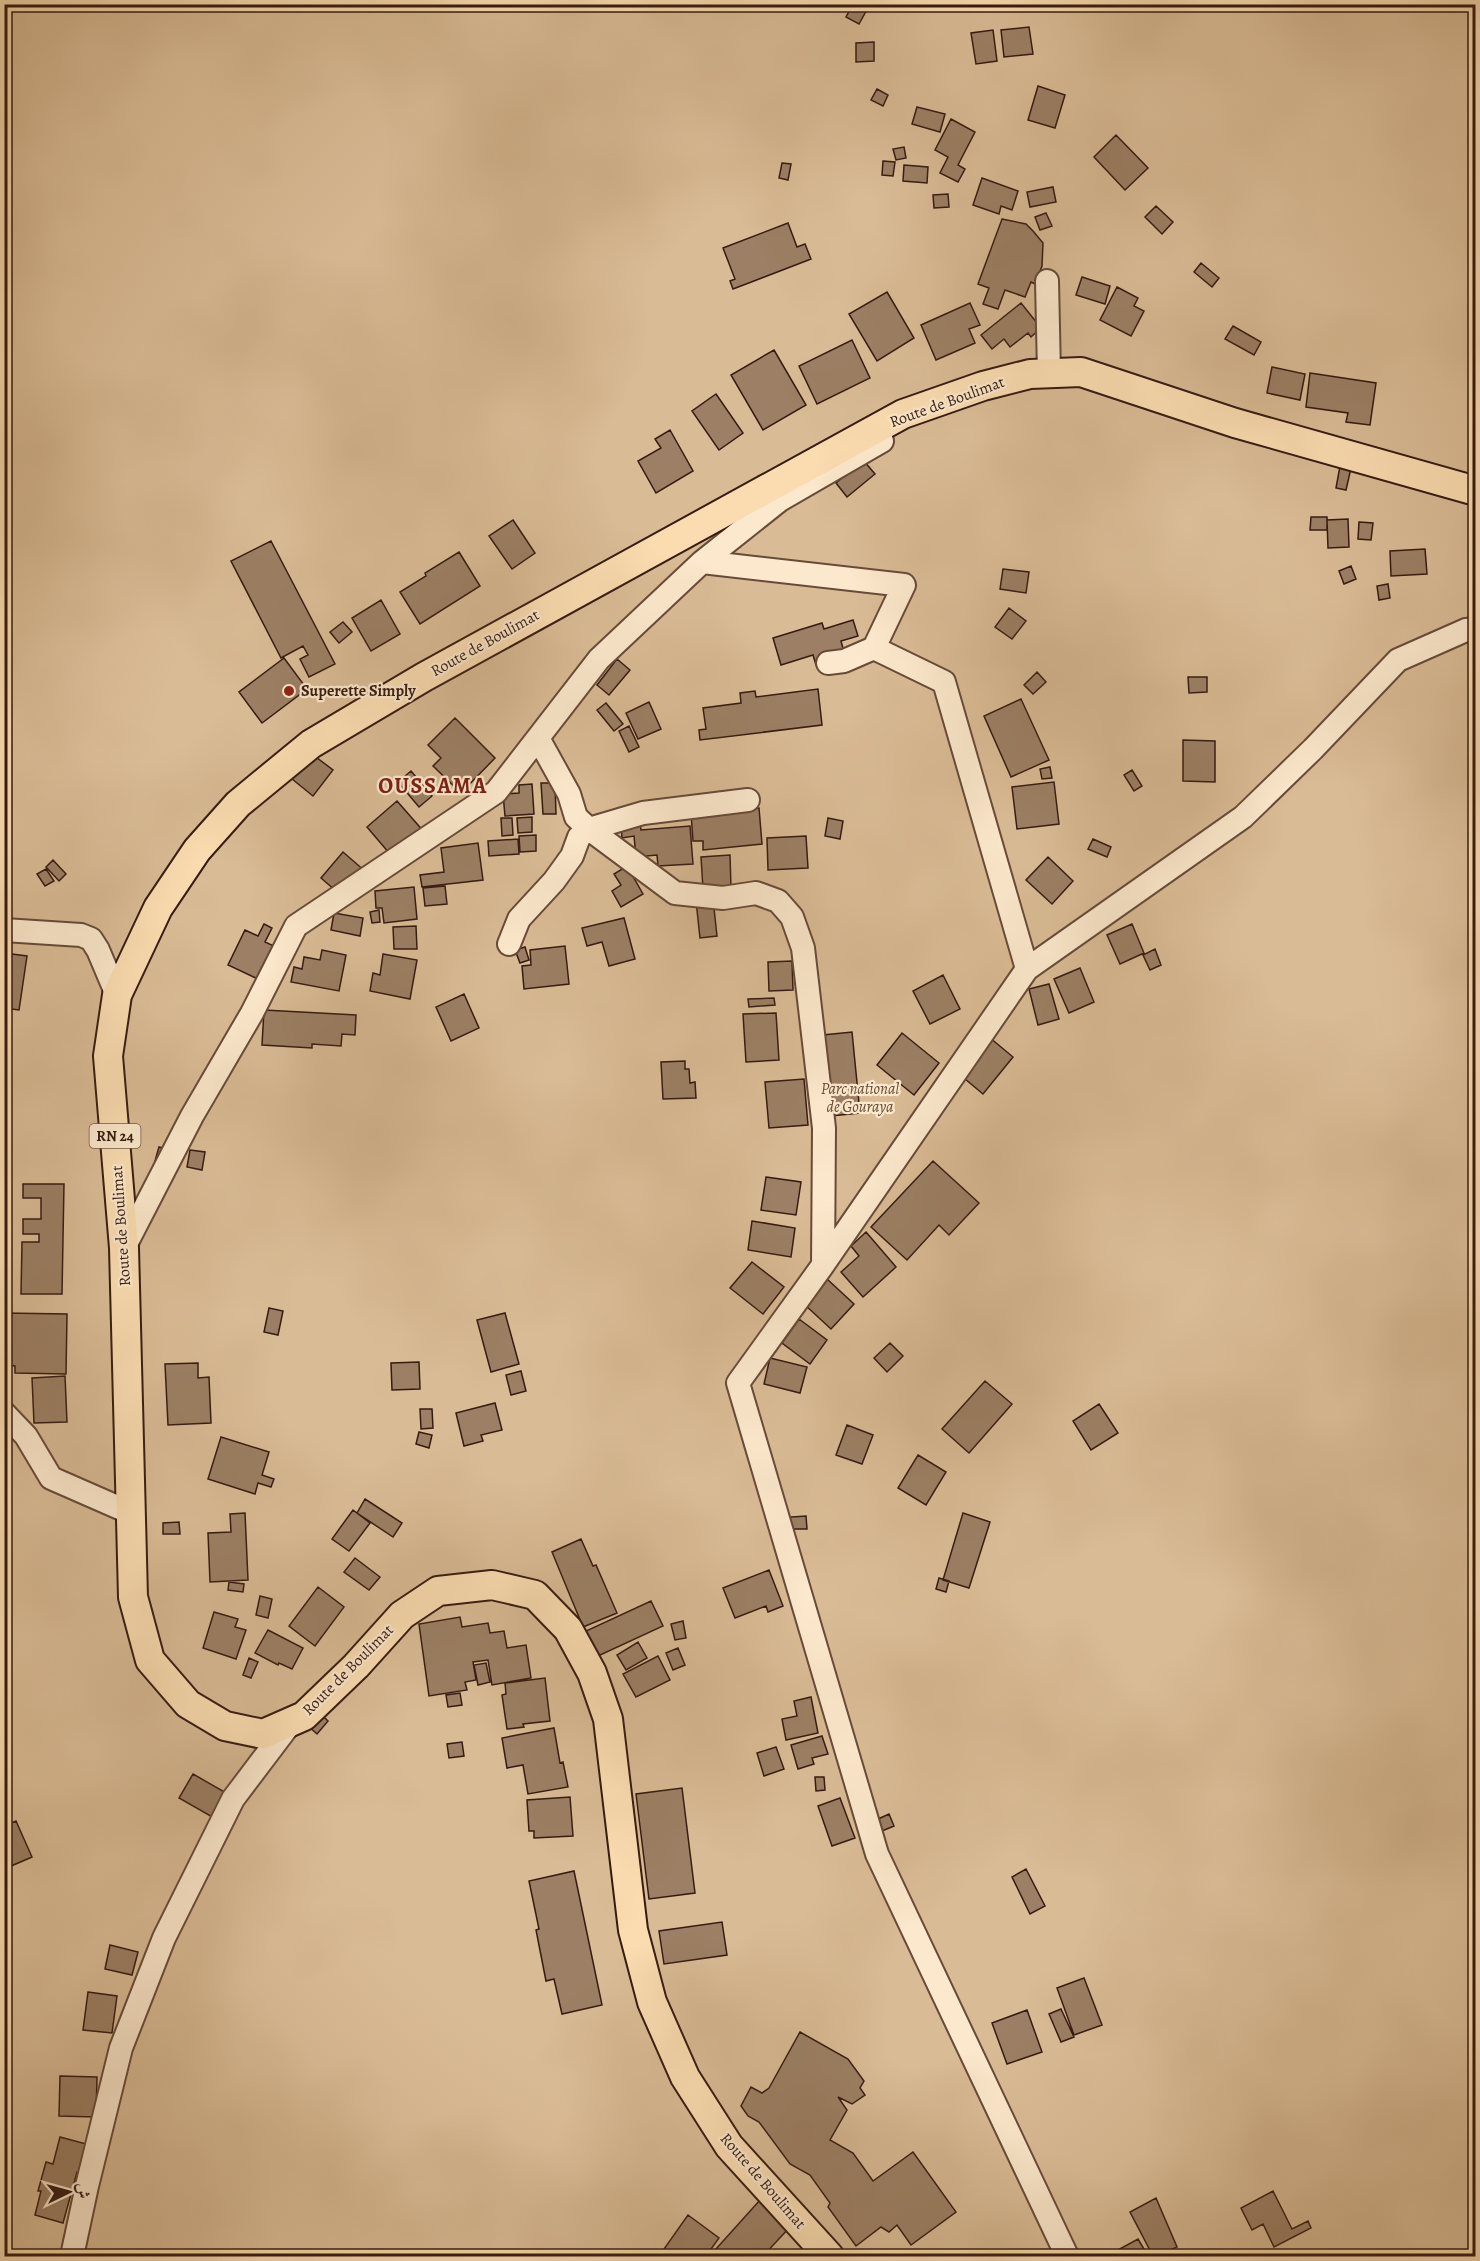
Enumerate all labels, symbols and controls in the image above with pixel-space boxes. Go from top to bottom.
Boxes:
street label: Route de Boulimat [886,371,1008,433]
street label: Route de Boulimat [427,604,543,682]
place label: Superette Simply [301,680,416,702]
marker: Superette Simply [282,684,296,698]
district label: OUSSAMA [378,771,488,801]
park label: Parc national de Gouraya [821,1078,899,1118]
road number: RN 24 [90,1124,140,1148]
street label: Route de Boulimat [106,1165,136,1287]
street label: Route de Boulimat [297,1619,399,1721]
street label: Route de Boulimat [715,2128,811,2234]
north arrow [39,2162,99,2222]
text: ش [71,2182,95,2200]

